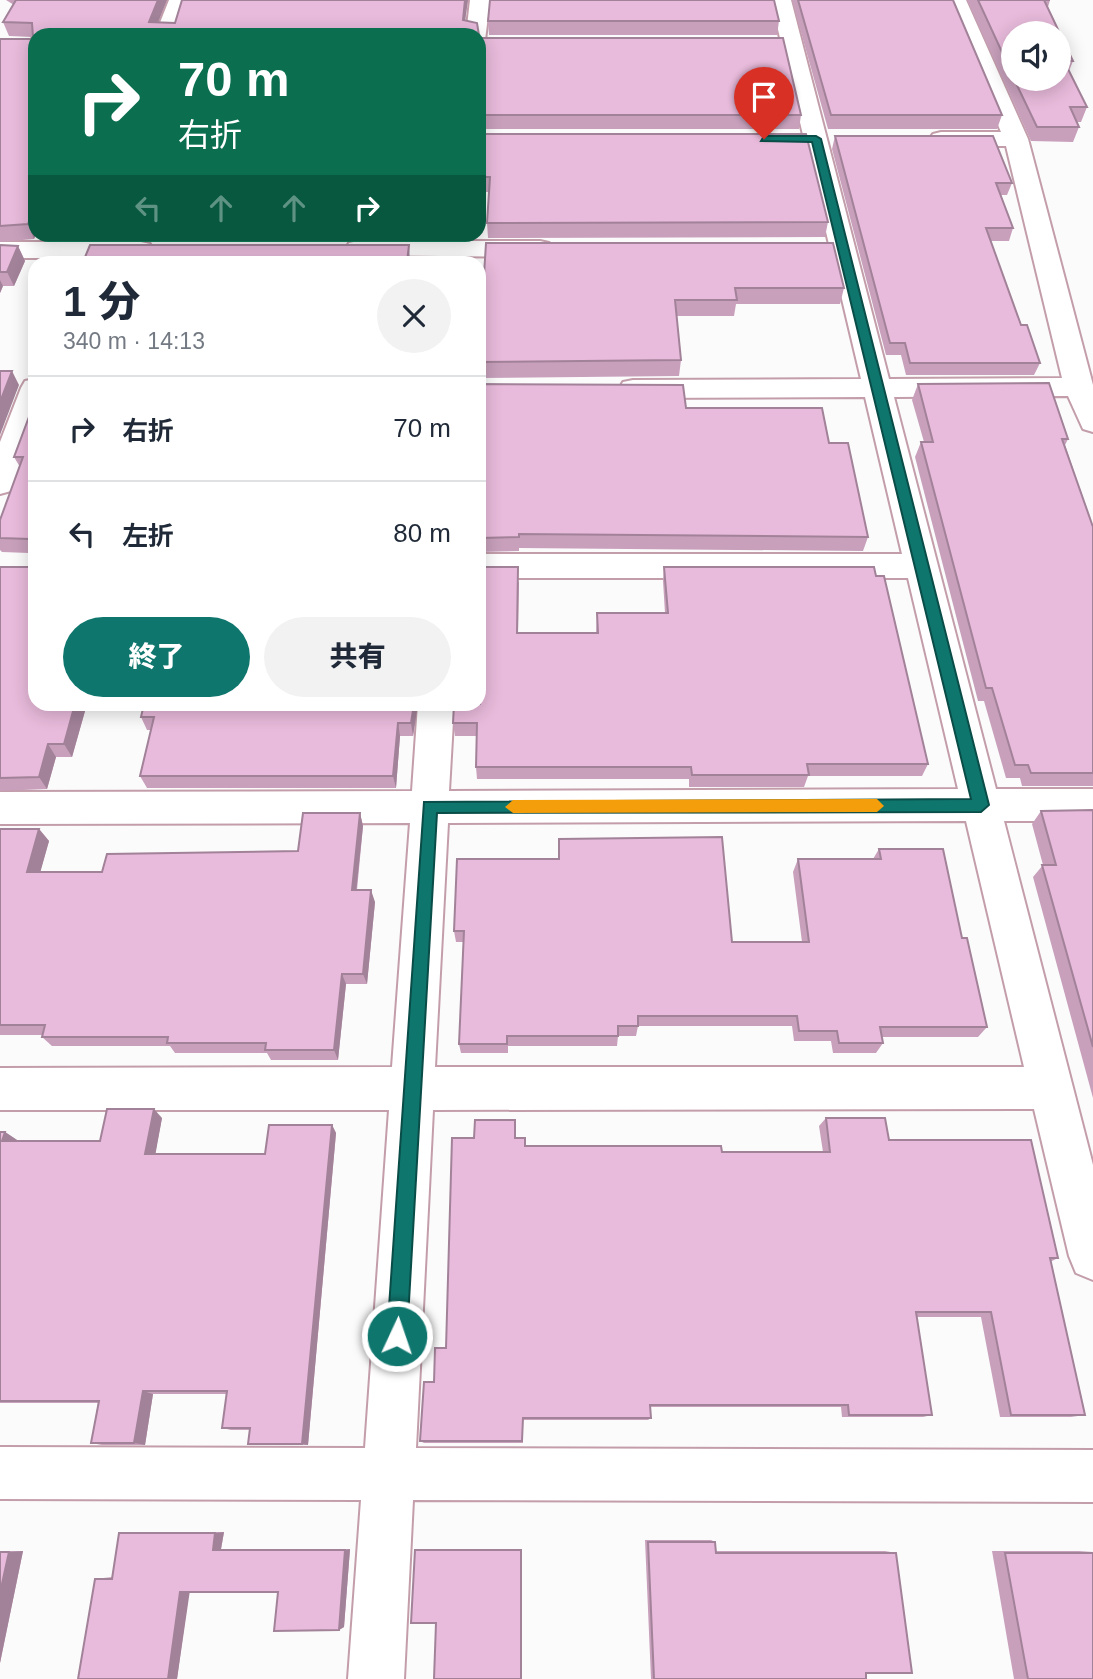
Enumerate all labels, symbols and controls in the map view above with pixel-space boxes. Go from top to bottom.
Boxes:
map controls [1001,21,1071,91]
button: sound [1001,21,1071,91]
text: 70 m [178,52,290,106]
icon: right [63,56,154,147]
pin [734,67,794,139]
icon: arrive [745,78,783,116]
text: 右折 [178,117,242,153]
icon: left [129,189,167,227]
icon: ahead [202,189,240,227]
icon: ahead [275,189,313,227]
icon: right [348,189,386,227]
text: 1 分 [63,278,140,325]
button: close [377,279,451,353]
text: 340 m · 14:13 [63,328,205,354]
icon: right [63,410,101,448]
text: 70 m [393,413,451,443]
text: 右折 [122,416,174,446]
icon: left [63,515,101,553]
text: 80 m [393,518,451,548]
text: 左折 [122,521,174,551]
button: 終了 [63,617,250,697]
button: 共有 [264,617,451,697]
position arrow [360,1299,434,1373]

